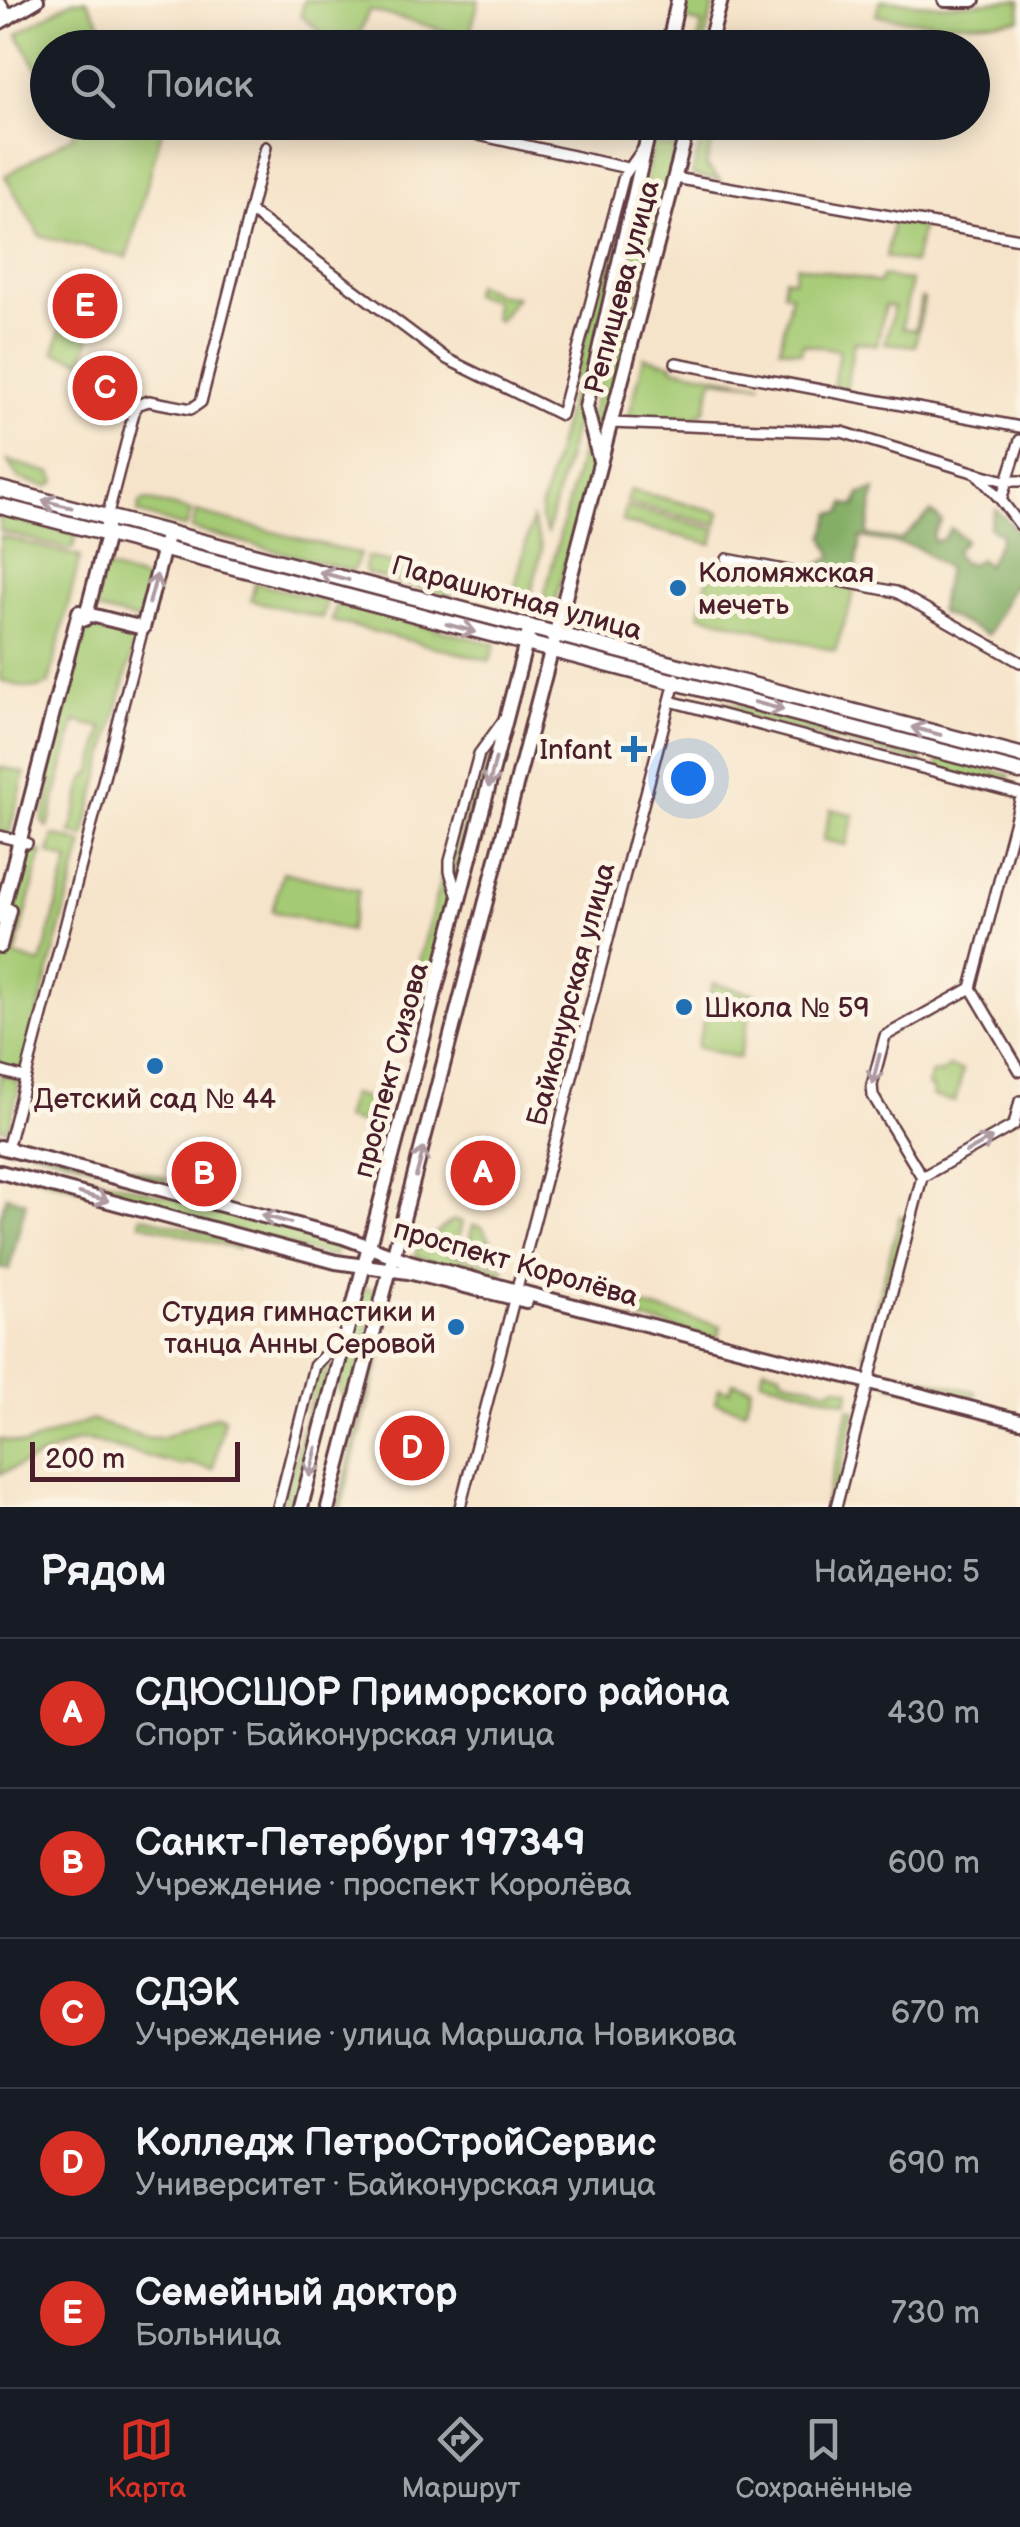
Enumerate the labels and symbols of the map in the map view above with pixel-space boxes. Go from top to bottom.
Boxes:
street label: Репищева улица [578,176,667,398]
pin: E [52,268,118,344]
pin: C [72,350,138,426]
one-way arrow [42,494,74,512]
street label: Парашютная улица [388,549,646,648]
place label: Коломяжская мечеть [698,557,874,622]
one-way arrow [319,565,350,584]
one-way arrow [145,574,164,605]
marker: Коломяжская мечеть [667,577,689,599]
one-way arrow [445,619,476,638]
one-way arrow [753,698,784,717]
one-way arrow [911,720,942,739]
place label: Infant [539,734,612,767]
marker: Infant [621,736,647,762]
your location [663,753,714,804]
one-way arrow [482,757,501,788]
street label: Байконурская улица [520,859,623,1129]
street label: проспект Сизова [347,959,436,1182]
place label: Школа № 59 [704,992,870,1025]
marker: Школа № 59 [673,996,695,1018]
one-way arrow [866,1053,885,1084]
marker: Детский сад № 44 [144,1055,166,1077]
place label: Детский сад № 44 [34,1083,276,1116]
one-way arrow [963,1135,993,1155]
pin: B [172,1136,236,1212]
pin: A [450,1136,516,1210]
one-way arrow [412,1147,431,1178]
one-way arrow [78,1189,109,1208]
one-way arrow [261,1209,292,1228]
street label: проспект Королёва [389,1213,642,1314]
place label: Студия гимнастики и танца Анны Серовой [162,1296,436,1361]
marker: Студия гимнастики и танца Анны Серовой [445,1316,467,1338]
pin: D [380,1410,444,1486]
scale bar [30,1437,240,1482]
one-way arrow [302,1446,321,1477]

